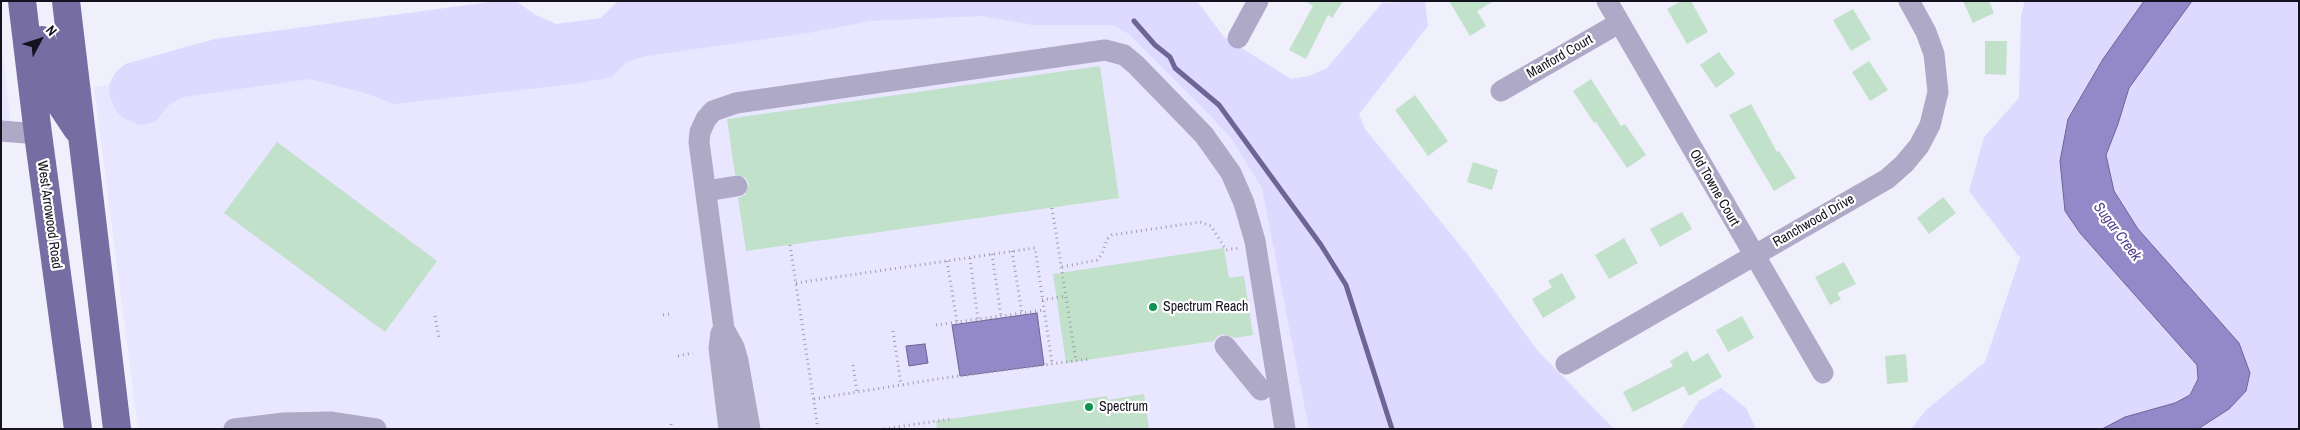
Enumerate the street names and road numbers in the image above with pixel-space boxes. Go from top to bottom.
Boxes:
street label: Manford Court [1524,31,1596,83]
street label: Old Towne Court [1685,147,1743,229]
street label: West Arrowood Road [33,160,65,270]
street label: Ranchwood Drive [1770,191,1858,251]

